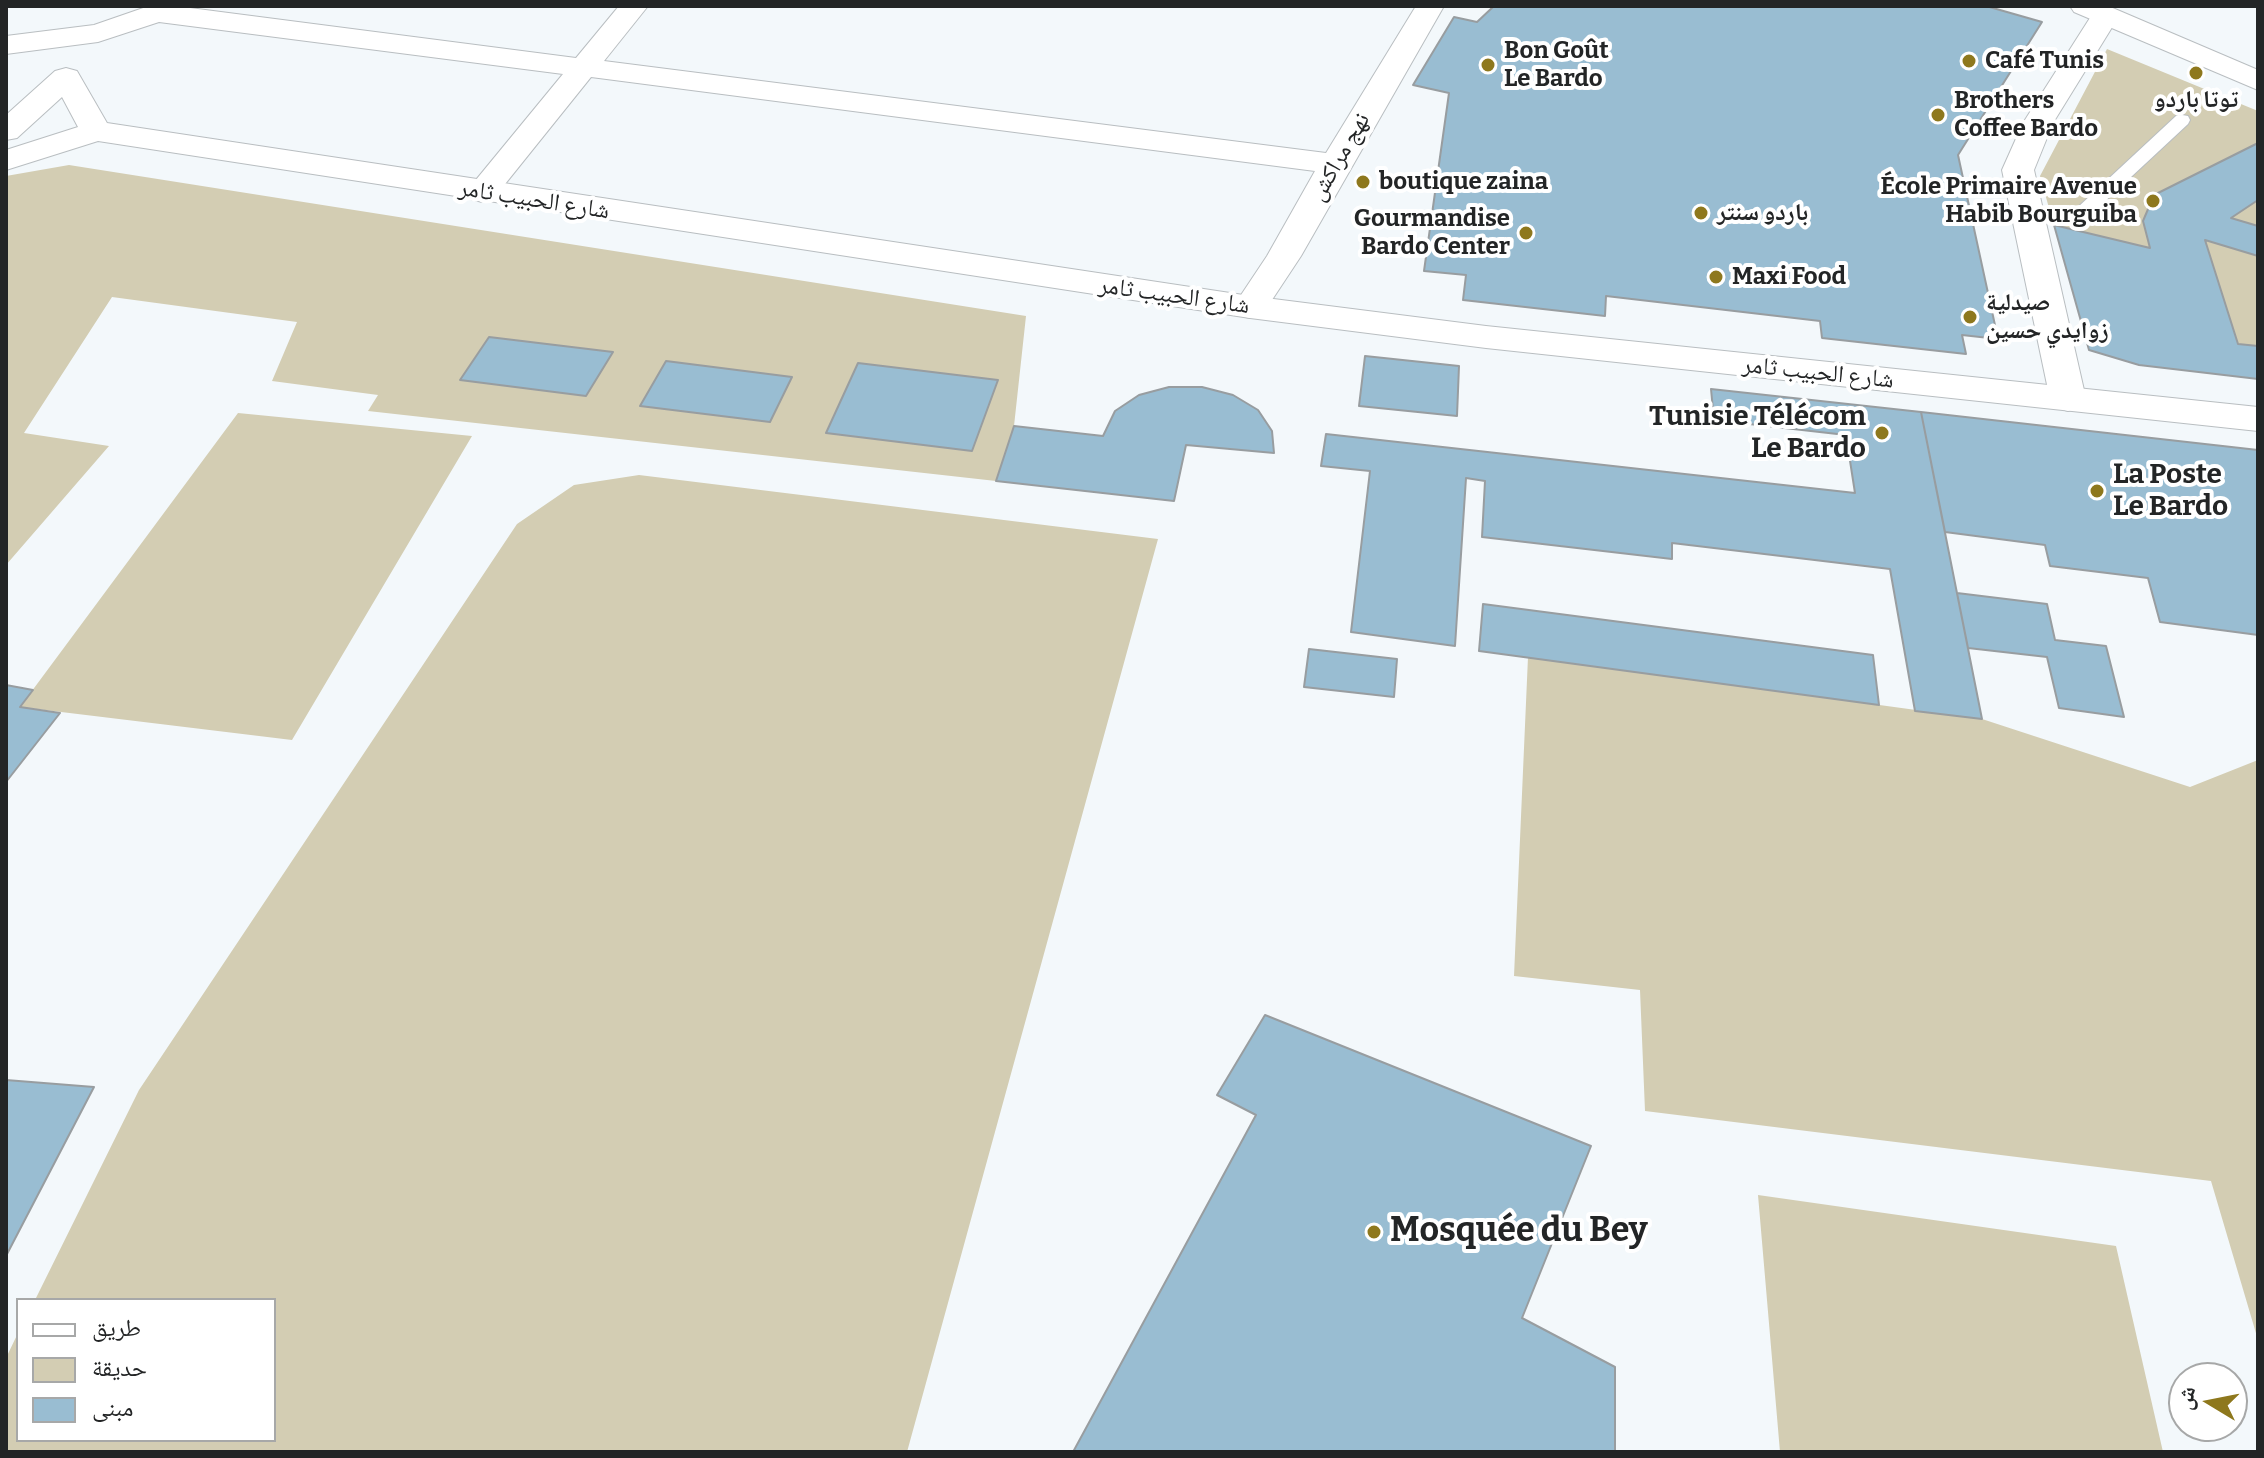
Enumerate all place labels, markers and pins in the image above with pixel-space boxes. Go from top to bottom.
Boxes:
place label: Bon Goût Le Bardo [1504,37,1609,93]
place label: Café Tunis [1985,47,2104,75]
marker: Café Tunis [1960,52,1978,70]
marker: Bon Goût Le Bardo [1479,56,1497,74]
marker: توتا باردو [2187,64,2205,82]
place label: توتا باردو [2154,86,2238,114]
place label: Brothers Coffee Bardo [1954,87,2098,143]
marker: Brothers Coffee Bardo [1929,106,1947,124]
place label: boutique zaina [1379,168,1548,196]
marker: boutique zaina [1354,173,1372,191]
place label: École Primaire Avenue Habib Bourguiba [1880,173,2137,229]
marker: École Primaire Avenue Habib Bourguiba [2144,192,2162,210]
place label: باردو سنتر [1717,199,1808,227]
marker: باردو سنتر [1692,204,1710,222]
place label: Gourmandise Bardo Center [1354,205,1510,261]
marker: Gourmandise Bardo Center [1517,224,1535,242]
place label: Maxi Food [1732,263,1846,291]
marker: Maxi Food [1707,268,1725,286]
place label: صيدلية زوايدي حسين [1986,289,2109,345]
marker: صيدلية زوايدي حسين [1961,308,1979,326]
place label: Tunisie Télécom Le Bardo [1649,400,1866,466]
marker: Tunisie Télécom Le Bardo [1873,424,1891,442]
place label: La Poste Le Bardo [2113,458,2228,524]
marker: La Poste Le Bardo [2088,482,2106,500]
place label: Mosquée du Bey [1390,1212,1648,1252]
marker: Mosquée du Bey [1365,1223,1383,1241]

